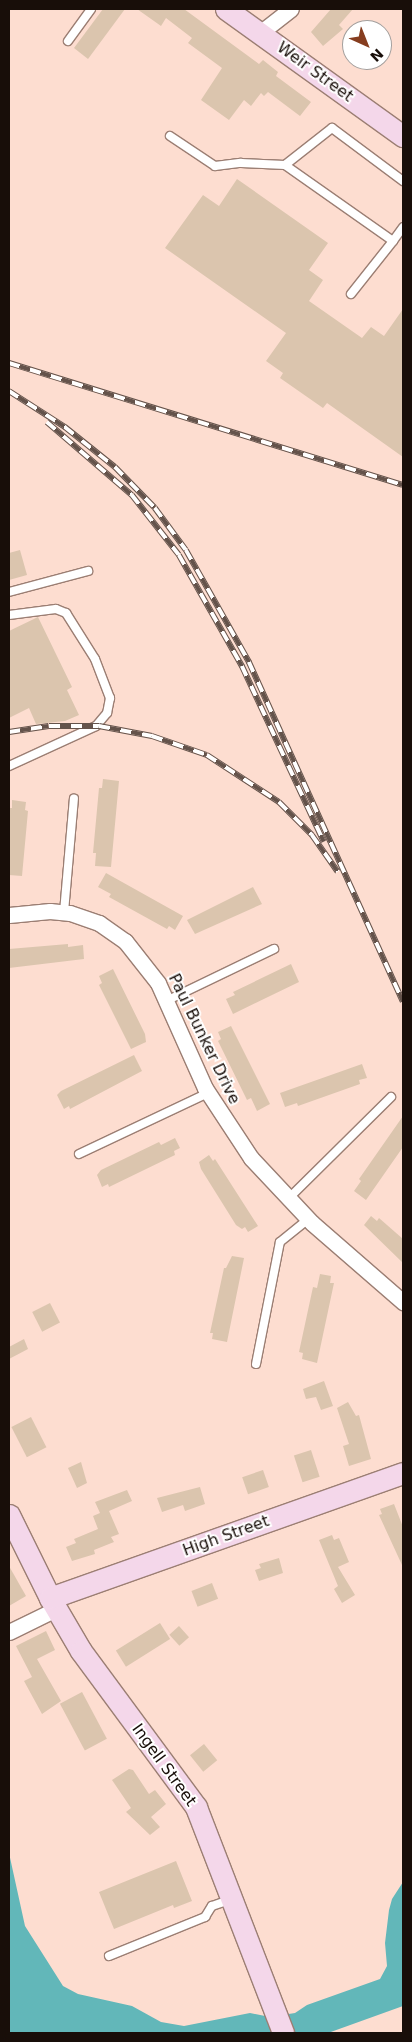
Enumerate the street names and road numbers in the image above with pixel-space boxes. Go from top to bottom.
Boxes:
street label: Weir Street [273,38,357,106]
street label: Paul Bunker Drive [164,971,244,1107]
street label: High Street [180,1512,272,1560]
street label: Ingell Street [128,1720,200,1810]

